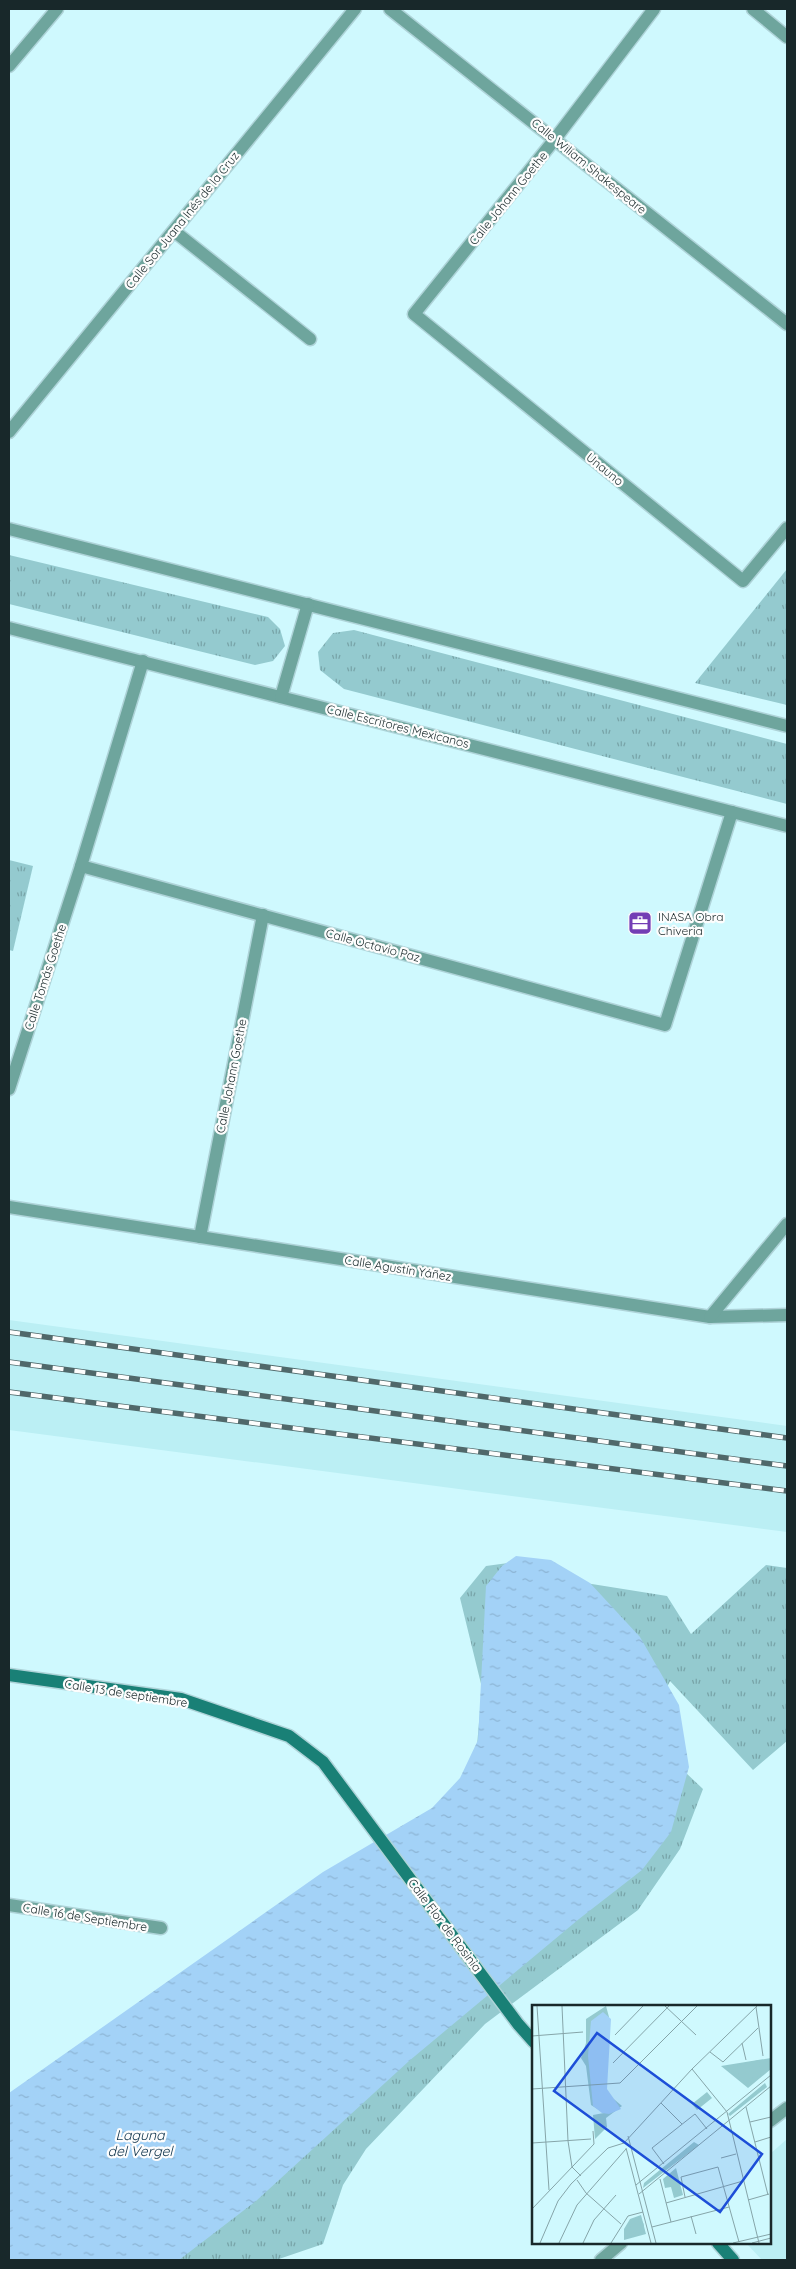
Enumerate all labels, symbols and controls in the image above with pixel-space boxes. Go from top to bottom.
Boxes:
street label: Calle Wiliam Shakespeare [529,115,650,217]
street label: Calle Sor Juana Inés de la Cruz [122,148,242,292]
street label: Calle Johann Goethe [466,148,550,248]
street label: Unauno [583,449,627,489]
street label: Calle Escritores Mexicanos [325,701,471,751]
place label: INASA Obra Chiveria [658,909,724,938]
office icon: INASA Obra Chiveria [627,910,653,936]
street label: Calle Tomás Goethe [21,922,69,1032]
street label: Calle Octavio Paz [324,925,422,965]
street label: Calle Johann Goethe [213,1017,249,1134]
street label: Calle Agustín Yáñez [343,1252,453,1284]
street label: Calle 13 de septiembre [63,1676,189,1710]
street label: Calle Flor de Rosinia [405,1875,485,1975]
street label: Calle 16 de Septiembre [22,1900,148,1934]
inset map [532,2005,771,2244]
water label: Laguna del Vergel [107,2126,174,2160]

